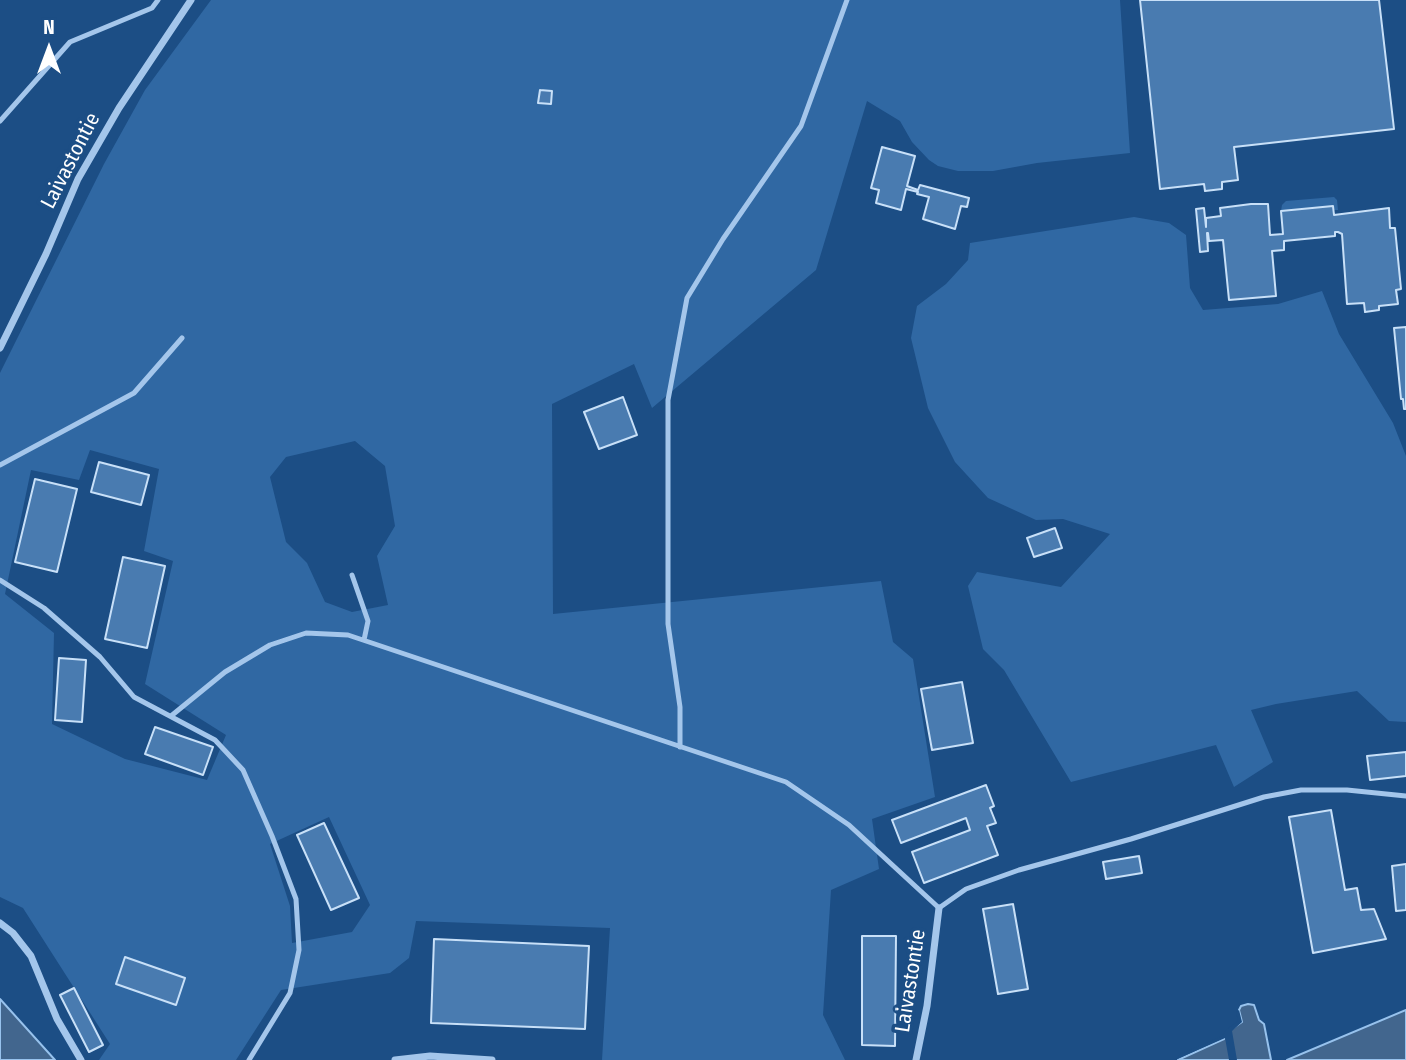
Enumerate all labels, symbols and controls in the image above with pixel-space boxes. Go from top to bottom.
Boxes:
north arrow [14,14,84,84]
text: N [43,16,55,39]
street label: Laivastontie [36,109,106,213]
street label: Laivastontie [890,928,932,1034]

